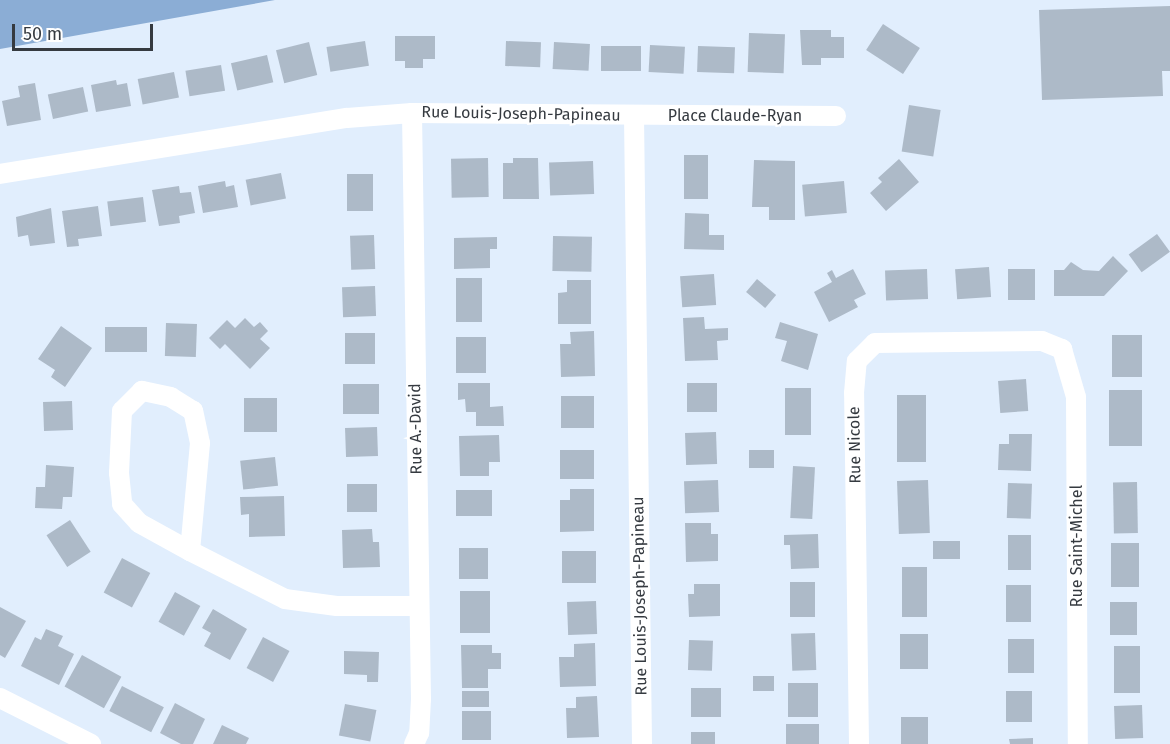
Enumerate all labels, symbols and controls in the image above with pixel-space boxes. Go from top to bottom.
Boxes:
scale bar [15,12,156,50]
text: 50 m [23,23,62,45]
street label: Rue Louis-Joseph-Papineau [421,103,621,125]
street label: Place Claude-Ryan [668,106,802,126]
street label: Rue A.-David [406,383,426,475]
street label: Rue Nicole [845,406,865,484]
street label: Rue Saint-Michel [1067,485,1087,607]
street label: Rue Louis-Joseph-Papineau [629,496,651,696]

